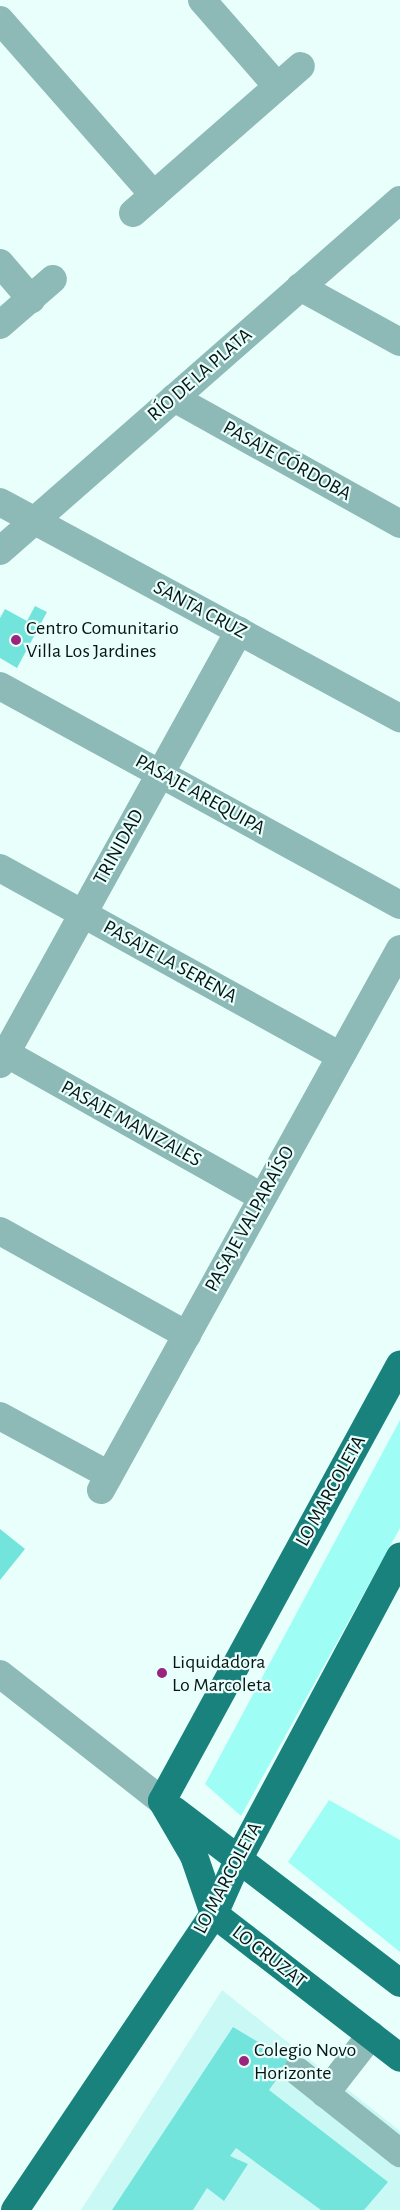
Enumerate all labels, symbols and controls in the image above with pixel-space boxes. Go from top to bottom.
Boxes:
street label: RÍO DE LA PLATA [143,323,257,427]
street label: PASAJE CÓRDOBA [219,416,355,506]
street label: SANTA CRUZ [149,575,251,645]
place label: Centro Comunitario Villa Los Jardines [26,616,179,663]
marker: Centro Comunitario Villa Los Jardines [10,634,22,646]
street label: PASAJE AREQUIPA [131,749,269,841]
street label: TRINIDAD [89,805,149,889]
street label: PASAJE LA SERENA [99,915,241,1009]
street label: PASAJE MANIZALES [57,1075,205,1173]
street label: PASAJE VALPARAÍSO [200,1142,300,1296]
street label: LO MARCOLETA [291,1431,371,1551]
place label: Liquidadora Lo Marcoleta [172,1650,272,1697]
marker: Liquidadora Lo Marcoleta [156,1667,168,1679]
street label: LO MARCOLETA [188,1818,268,1938]
street label: LO CRUZAT [227,1920,311,1994]
place label: Colegio Novo Horizonte [254,2038,356,2085]
marker: Colegio Novo Horizonte [238,2055,250,2067]

